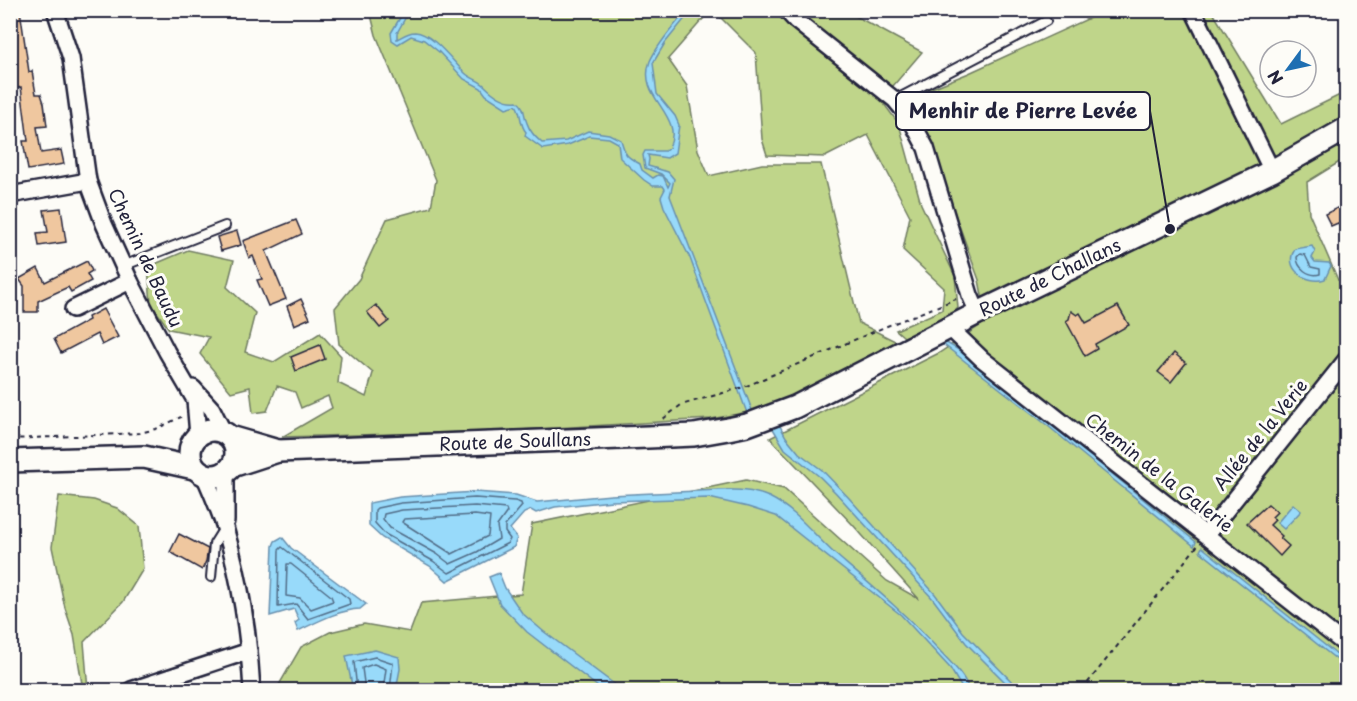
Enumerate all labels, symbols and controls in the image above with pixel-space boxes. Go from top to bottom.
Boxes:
north arrow [1258,39,1318,99]
text: N [1261,66,1288,90]
callout: Menhir de Pierre Levée [896,92,1150,130]
text: Menhir de Pierre Levée [909,95,1137,125]
street label: Chemin de Baudu [102,183,190,331]
street label: Route de Challans [974,231,1125,323]
street label: Allée de la Verie [1206,373,1313,496]
street label: Chemin de la Galerie [1080,405,1240,538]
street label: Route de Soullans [438,424,591,457]

